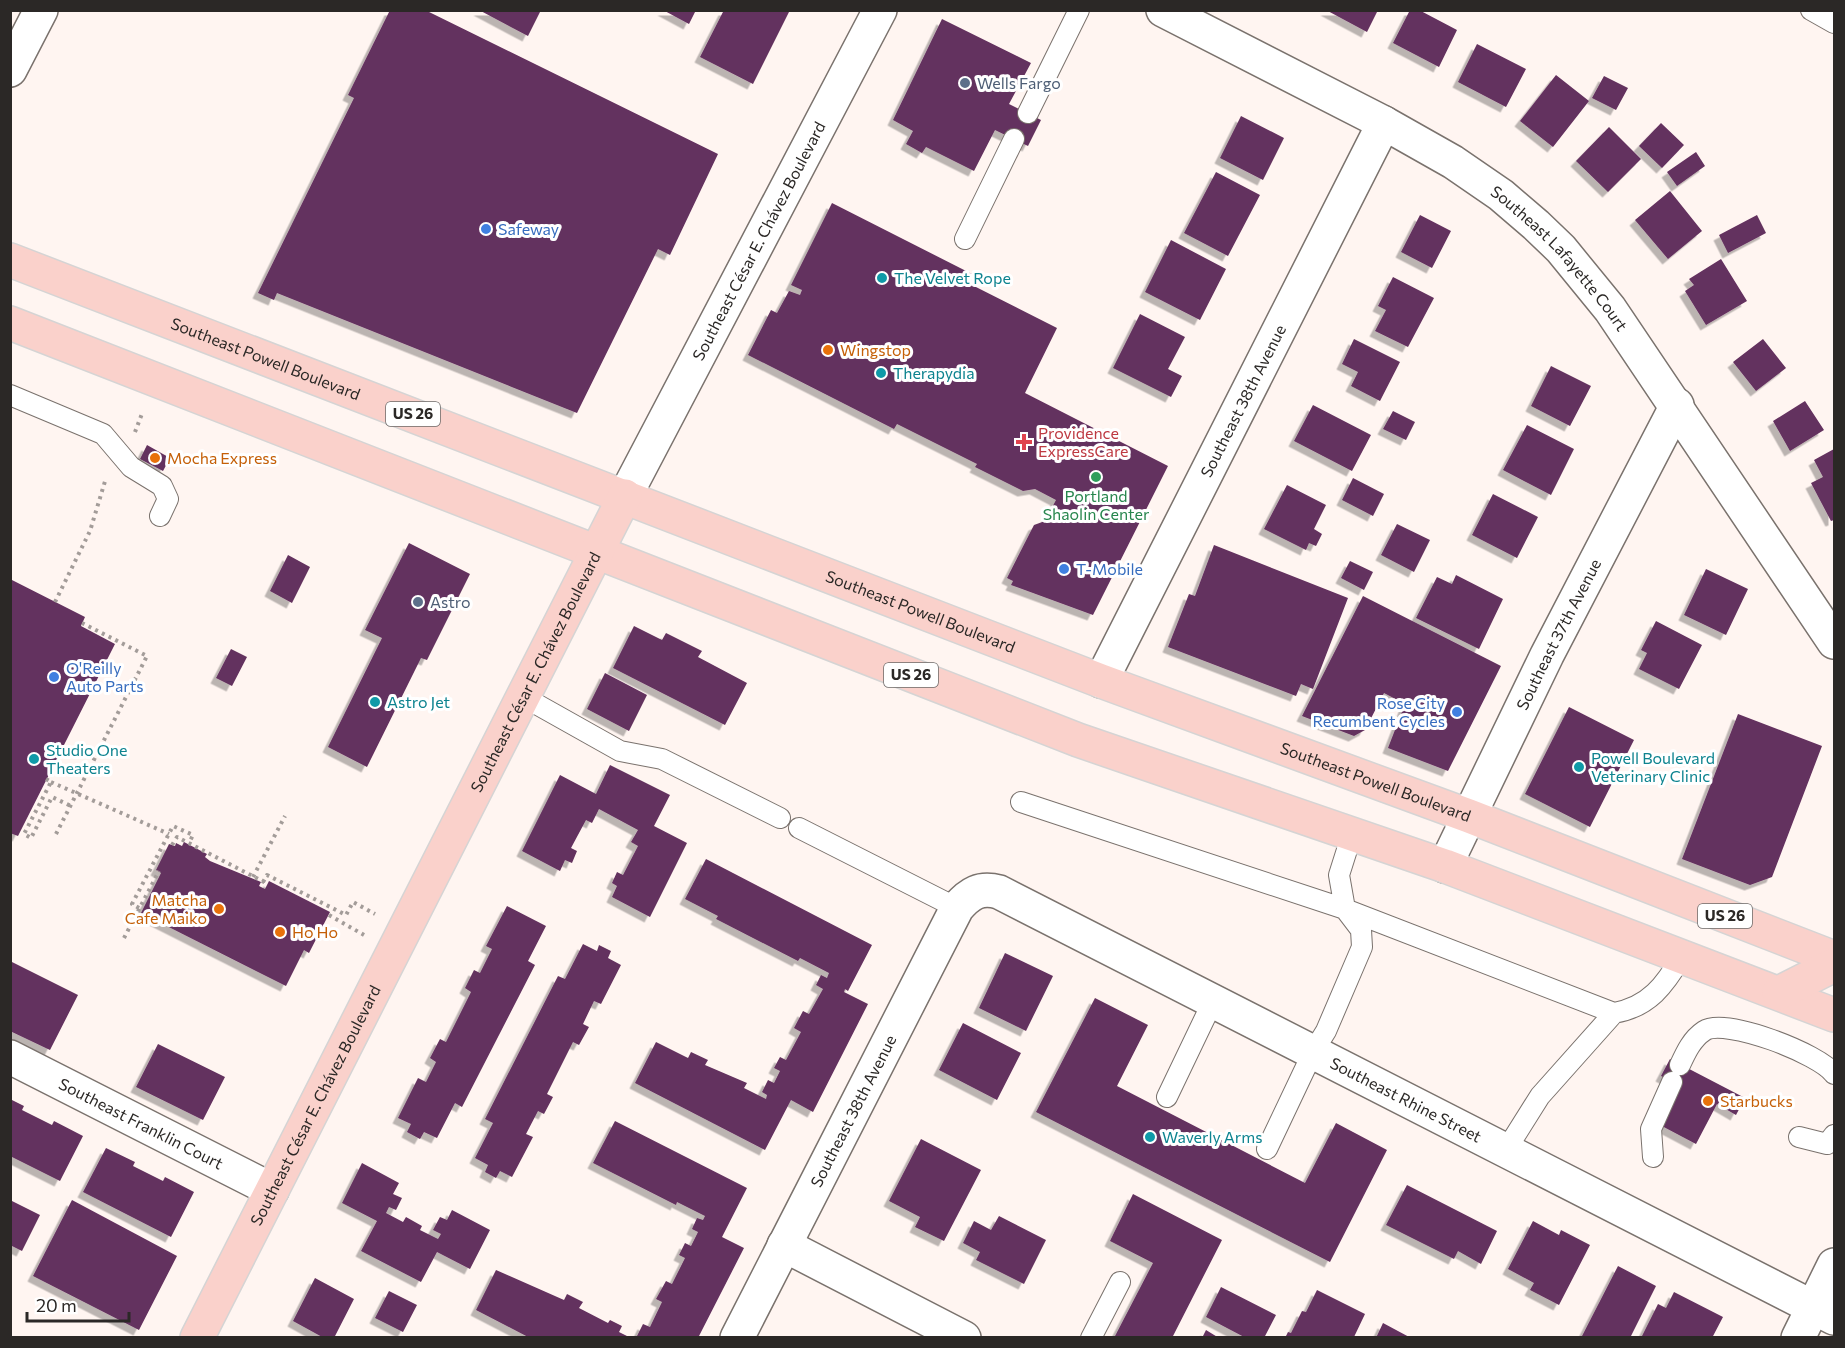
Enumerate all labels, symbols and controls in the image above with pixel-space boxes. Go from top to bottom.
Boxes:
place label: Wells Fargo [977,73,1061,92]
marker: Wells Fargo [958,76,972,90]
street label: Southeast César E. Chávez Boulevard [688,118,829,363]
street label: Southeast Lafayette Court [1488,181,1632,335]
place label: Safeway [498,219,559,238]
marker: Safeway [479,222,493,236]
place label: The Velvet Rope [894,268,1011,287]
marker: The Velvet Rope [875,271,889,285]
street label: Southeast Powell Boulevard [168,313,363,403]
street label: Southeast 38th Avenue [1196,321,1289,480]
place label: Wingstop [840,340,911,359]
marker: Wingstop [821,343,835,357]
place label: Therapydia [893,363,975,382]
marker: Therapydia [874,366,888,380]
road number: US 26 [386,402,440,426]
place label: Providence ExpressCare [1038,423,1128,460]
marker: Providence ExpressCare [1015,433,1033,451]
place label: Mocha Express [167,448,277,467]
marker: Mocha Express [148,451,162,465]
marker: Portland Shaolin Center [1089,470,1103,484]
place label: Portland Shaolin Center [1043,486,1150,523]
street label: Southeast César E. Chávez Boulevard [466,549,604,795]
street label: Southeast 37th Avenue [1512,555,1604,713]
place label: T-Mobile [1076,559,1143,578]
marker: T-Mobile [1057,562,1071,576]
street label: Southeast Powell Boulevard [823,566,1018,656]
place label: Astro [430,592,471,611]
marker: Astro [411,595,425,609]
place label: O'Reilly Auto Parts [66,658,144,695]
road number: US 26 [884,663,938,687]
marker: O'Reilly Auto Parts [47,670,61,684]
place label: Astro Jet [387,692,451,711]
place label: Rose City Recumbent Cycles [1313,693,1445,730]
marker: Astro Jet [368,695,382,709]
marker: Rose City Recumbent Cycles [1450,705,1464,719]
street label: Southeast Powell Boulevard [1278,738,1474,825]
place label: Studio One Theaters [46,740,127,777]
place label: Powell Boulevard Veterinary Clinic [1591,748,1715,785]
marker: Studio One Theaters [27,752,41,766]
marker: Powell Boulevard Veterinary Clinic [1572,760,1586,774]
place label: Matcha Cafe Maiko [125,890,207,927]
marker: Matcha Cafe Maiko [212,902,226,916]
road number: US 26 [1698,904,1752,928]
place label: Ho Ho [292,922,338,941]
marker: Ho Ho [273,925,287,939]
street label: Southeast César E. Chávez Boulevard [246,982,384,1228]
street label: Southeast 38th Avenue [806,1031,900,1190]
street label: Southeast Rhine Street [1327,1053,1485,1146]
street label: Southeast Franklin Court [56,1074,227,1173]
place label: Starbucks [1720,1091,1793,1110]
marker: Starbucks [1701,1094,1715,1108]
place label: Waverly Arms [1162,1127,1263,1146]
marker: Waverly Arms [1143,1130,1157,1144]
scale bar [27,1285,129,1323]
text: 20 m [36,1294,77,1316]

